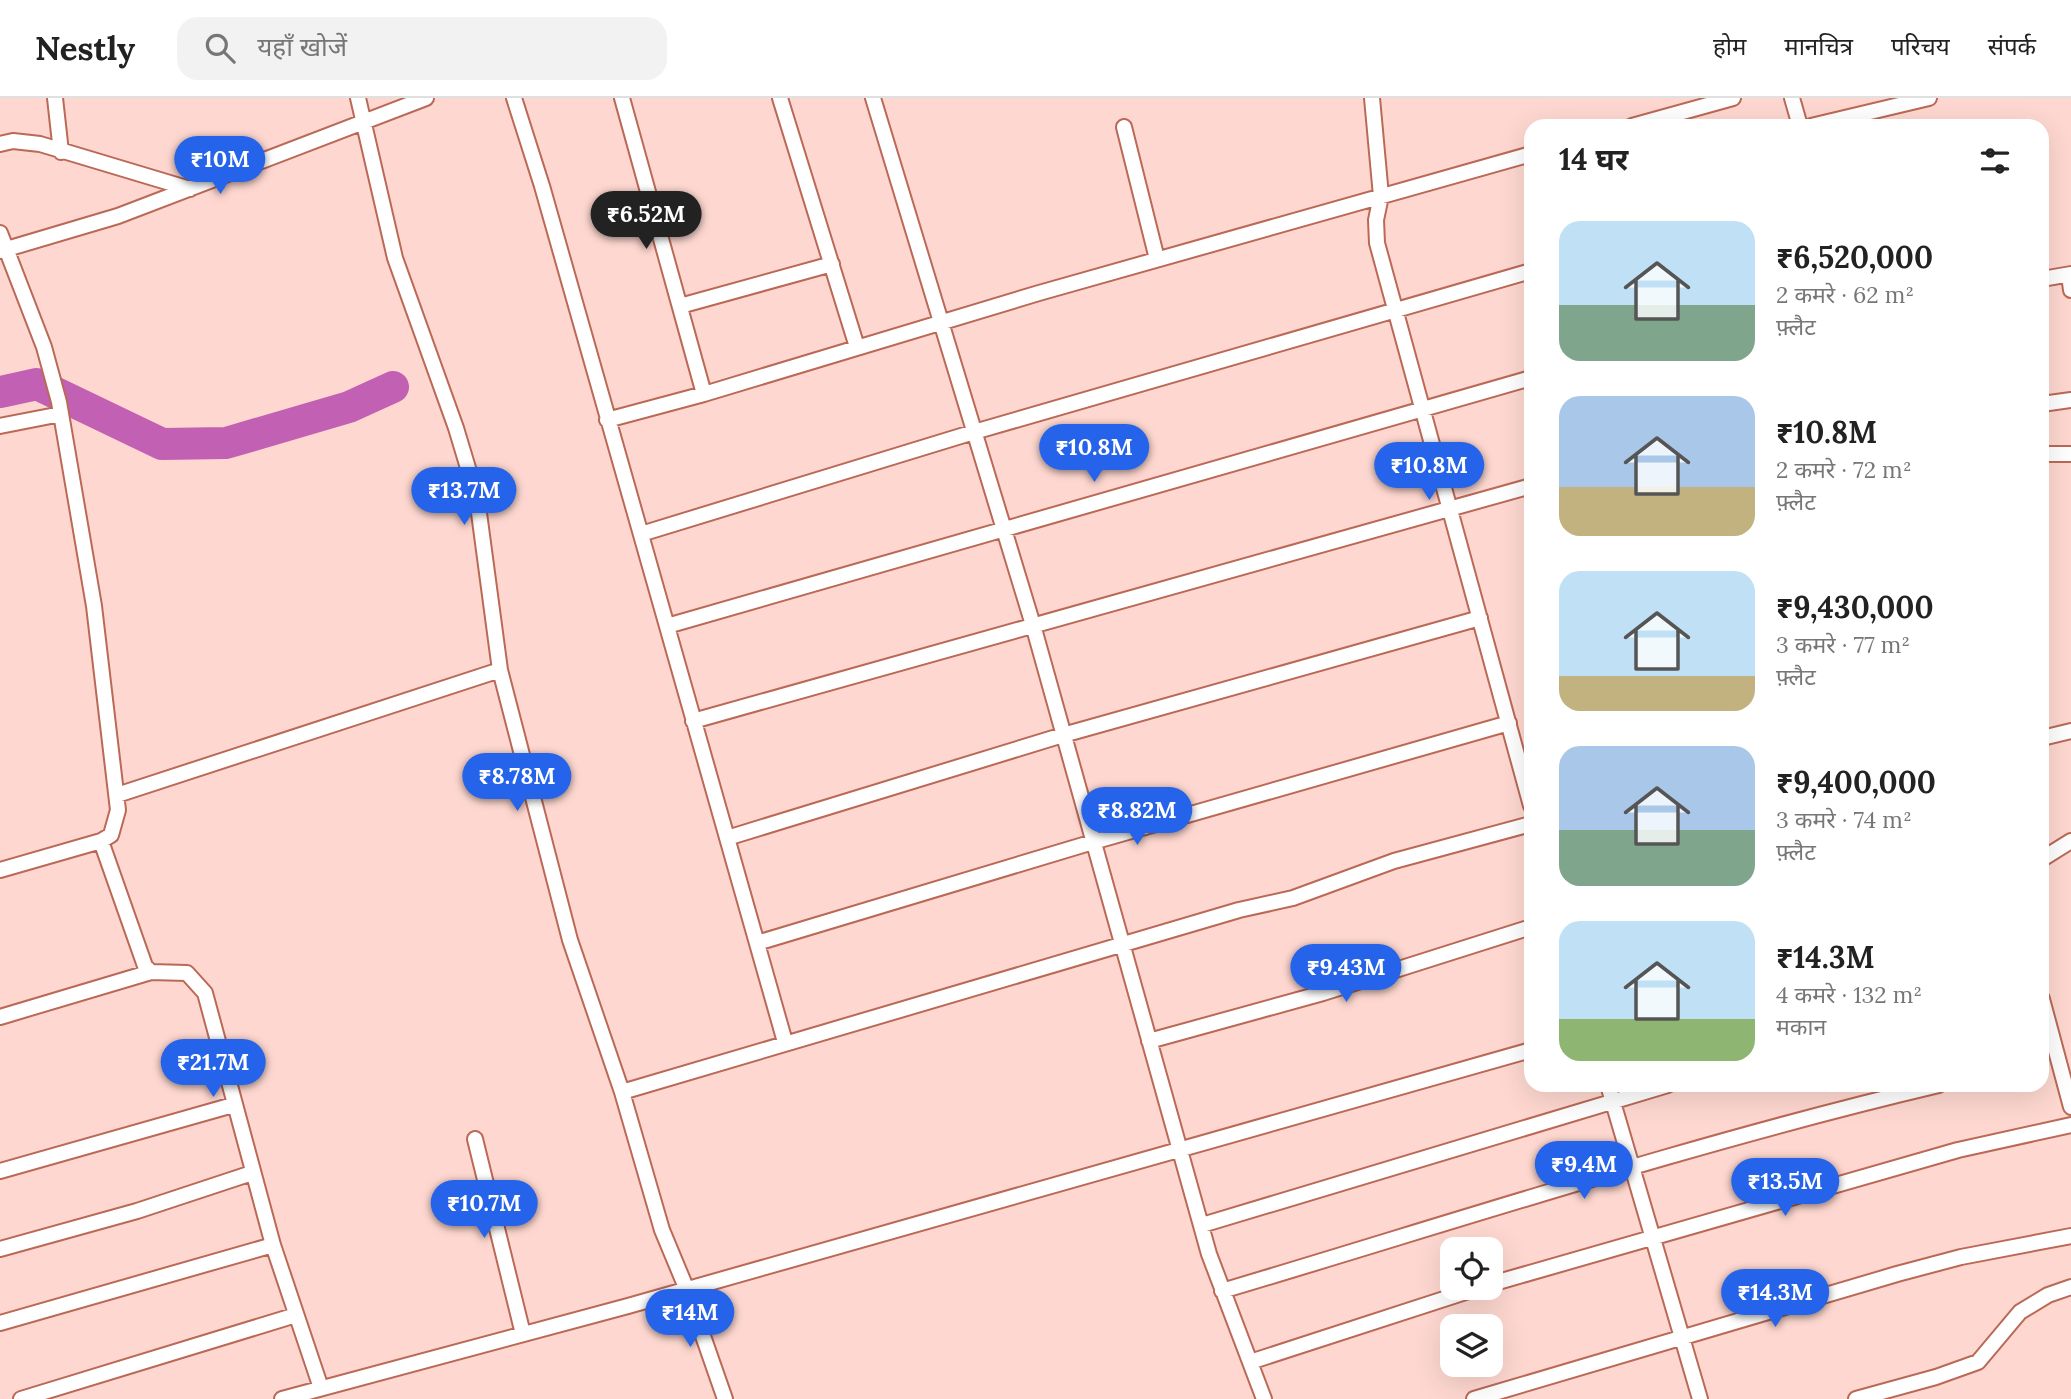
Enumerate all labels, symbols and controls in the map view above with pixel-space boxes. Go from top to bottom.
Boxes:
search box [177,17,667,80]
text: Nestly [35,27,135,69]
icon: search [201,29,239,67]
text: यहाँ खोजें [257,30,347,63]
text: होम [1713,31,1746,62]
text: मानचित्र [1784,31,1853,62]
text: परिचय [1891,31,1950,62]
text: संपर्क [1988,31,2036,62]
pin: ₹10M [179,136,261,196]
text: 14 घर [1559,140,1628,178]
icon: filters [1976,142,2014,180]
text: ₹10M [190,144,250,173]
pin: ₹6.52M [589,192,703,251]
text: ₹6.52M [607,199,685,228]
text: ₹6,520,000 [1776,238,1933,276]
icon: home [1615,249,1699,333]
text: 2 कमरे · 62 m² [1776,280,1914,309]
text: फ़्लैट [1776,312,1816,341]
text: ₹10.8M [1776,413,1877,451]
pin: ₹10.8M [1037,424,1151,484]
icon: home [1615,424,1699,508]
text: ₹10.8M [1055,432,1133,461]
pin: ₹10.8M [1372,442,1486,502]
text: ₹10.8M [1390,450,1468,479]
text: 2 कमरे · 72 m² [1776,455,1912,484]
pin: ₹13.7M [407,468,521,527]
text: ₹13.7M [427,475,501,504]
text: फ़्लैट [1776,487,1816,516]
text: ₹9,430,000 [1776,588,1934,626]
icon: home [1615,599,1699,683]
text: 3 कमरे · 77 m² [1776,630,1910,659]
text: फ़्लैट [1776,662,1816,691]
pin: ₹8.78M [460,754,574,813]
text: ₹8.78M [478,761,556,790]
text: ₹9,400,000 [1776,763,1936,801]
icon: home [1615,774,1699,858]
pin: ₹8.82M [1080,788,1194,847]
text: ₹8.82M [1097,795,1177,824]
text: 3 कमरे · 74 m² [1776,805,1912,834]
text: फ़्लैट [1776,837,1816,866]
text: ₹14.3M [1776,938,1875,976]
pin: ₹9.43M [1289,944,1403,1004]
icon: home [1615,949,1699,1033]
text: ₹9.43M [1306,952,1386,981]
text: 4 कमरे · 132 m² [1776,980,1922,1009]
text: मकान [1776,1012,1826,1041]
pin: ₹21.7M [156,1040,270,1099]
text: ₹21.7M [177,1047,249,1076]
pin: ₹9.4M [1535,1142,1633,1201]
text: ₹9.4M [1551,1149,1617,1178]
pin: ₹13.5M [1728,1158,1842,1218]
text: ₹13.5M [1747,1166,1823,1195]
pin: ₹10.7M [427,1180,541,1240]
text: ₹10.7M [447,1188,521,1217]
map controls [1440,1237,1503,1377]
button: locate [1440,1237,1503,1300]
pin: ₹14.3M [1718,1270,1832,1329]
text: ₹14.3M [1737,1277,1813,1306]
pin: ₹14M [649,1290,731,1349]
text: ₹14M [661,1297,719,1326]
button: layers [1440,1314,1503,1377]

